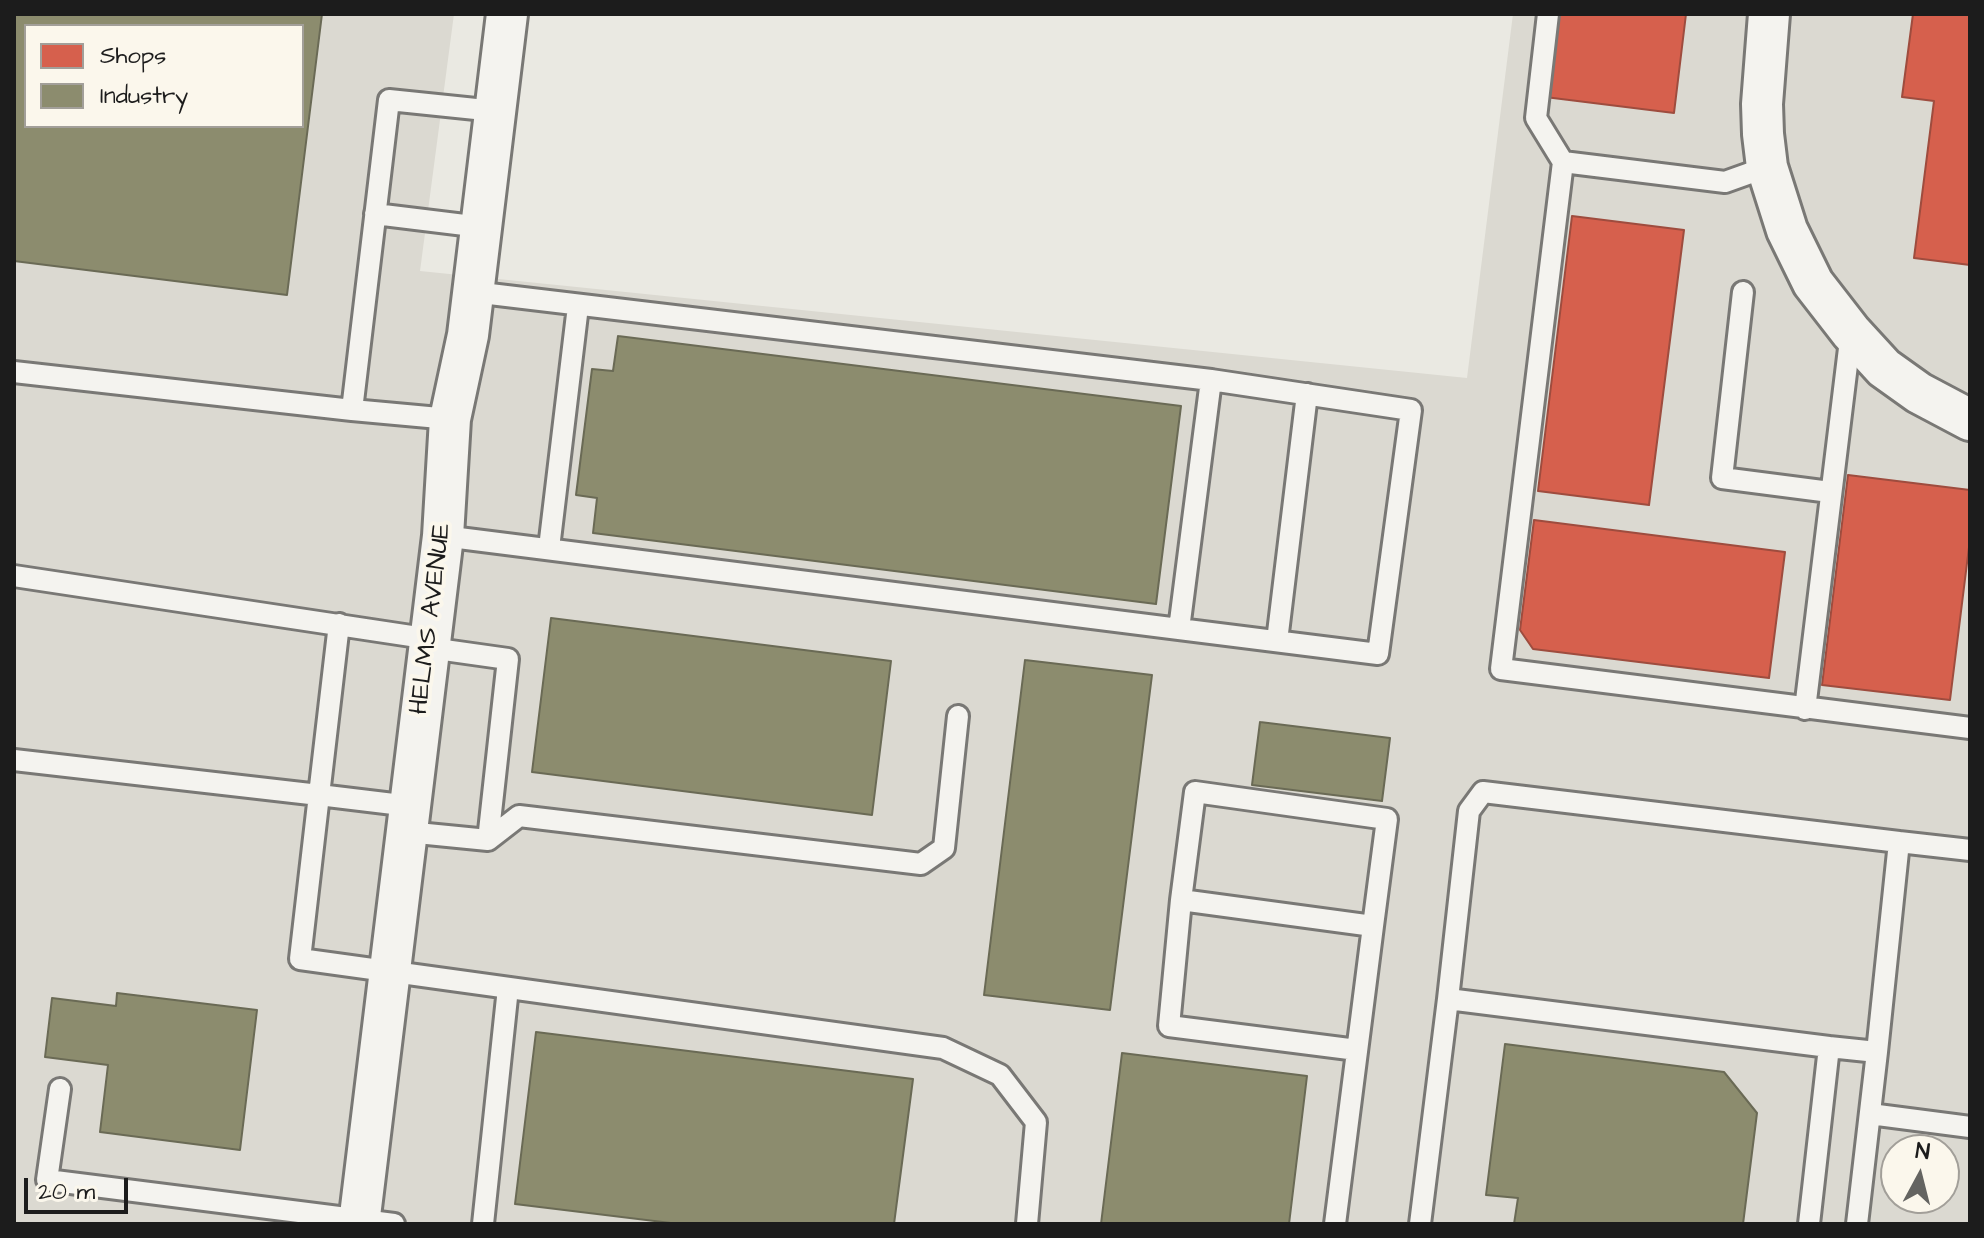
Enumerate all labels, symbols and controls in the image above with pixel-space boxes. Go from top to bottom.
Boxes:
legend [24,24,304,128]
text: Shops [100,39,166,73]
text: Industry [100,79,188,113]
street label: HELMS AVENUE [405,522,459,716]
north arrow [1880,1134,1960,1214]
text: N [1914,1135,1931,1168]
scale bar [28,1162,132,1212]
text: 20 m [38,1175,95,1209]

